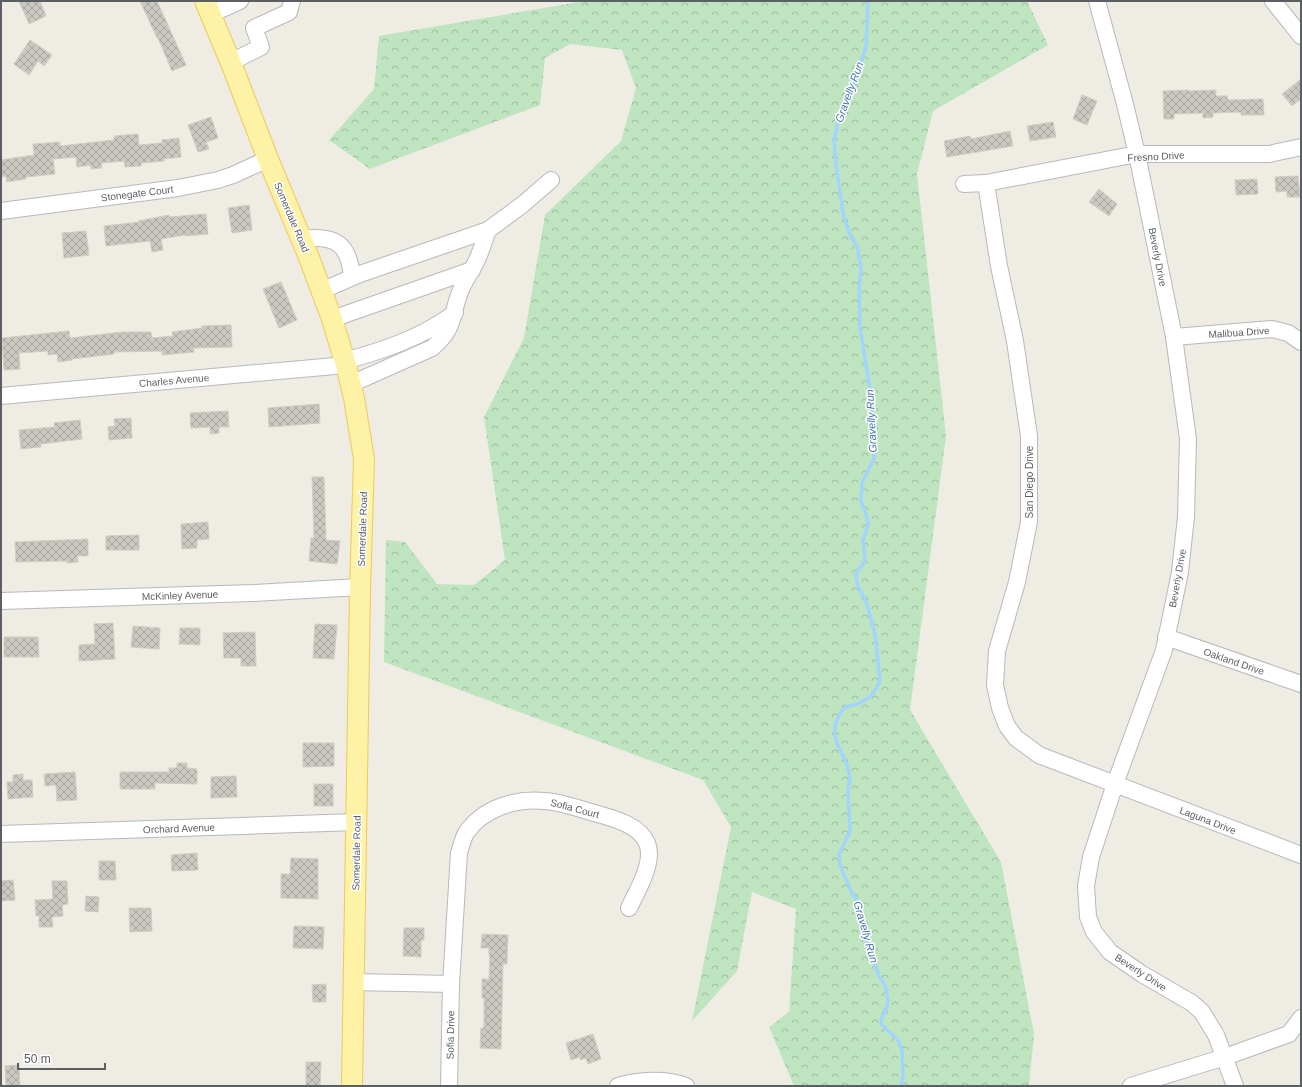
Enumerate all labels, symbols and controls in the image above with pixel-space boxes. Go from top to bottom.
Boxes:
water label: Gravelly Run [832,60,866,124]
street label: Fresno Drive [1127,149,1185,163]
street label: Somerdale Road [272,181,311,254]
street label: Stonegate Court [100,184,174,203]
street label: Beverly Drive [1146,227,1169,288]
street label: Malibua Drive [1208,325,1270,340]
street label: Charles Avenue [138,372,210,389]
water label: Gravelly Run [863,389,879,453]
street label: San Diego Drive [1024,445,1035,518]
street label: Somerdale Road [356,491,369,567]
street label: Beverly Drive [1167,547,1188,608]
street label: McKinley Avenue [142,589,219,602]
street label: Oakland Drive [1202,646,1266,677]
street label: Sofia Court [549,797,601,820]
street label: Laguna Drive [1178,805,1238,836]
street label: Somerdale Road [350,815,363,891]
street label: Orchard Avenue [143,822,216,835]
water label: Gravelly Run [851,900,881,964]
street label: Beverly Drive [1113,952,1169,993]
street label: Sofia Drive [445,1010,456,1060]
scale bar [18,1045,105,1071]
text: 50 m [24,1052,51,1066]

